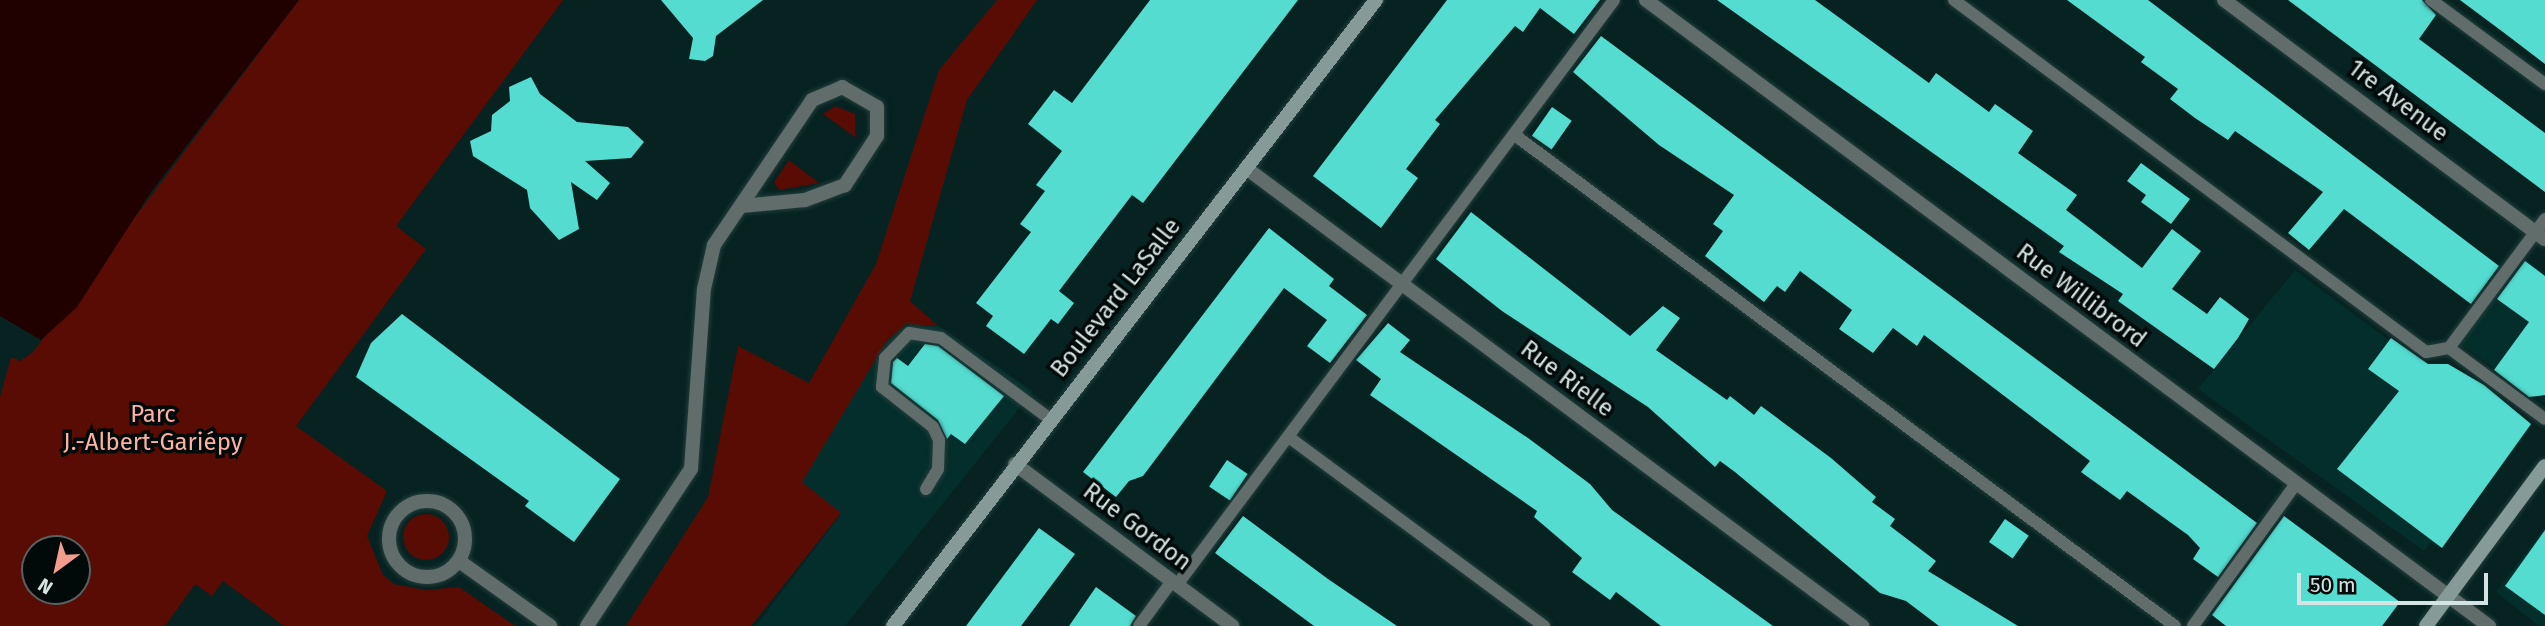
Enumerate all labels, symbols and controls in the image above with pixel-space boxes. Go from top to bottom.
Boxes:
street label: 1re Avenue [2342,54,2454,148]
street label: Boulevard LaSalle [1045,213,1187,383]
street label: Rue Willibrord [2010,238,2152,354]
street label: Rue Rielle [1515,335,1619,423]
park label: Parc J.-Albert-Gariépy [63,401,243,457]
street label: Rue Gordon [1077,477,1197,577]
north arrow [21,535,91,605]
scale bar [2300,560,2491,604]
text: 50 m [2310,572,2356,598]
text: N [34,573,57,599]

